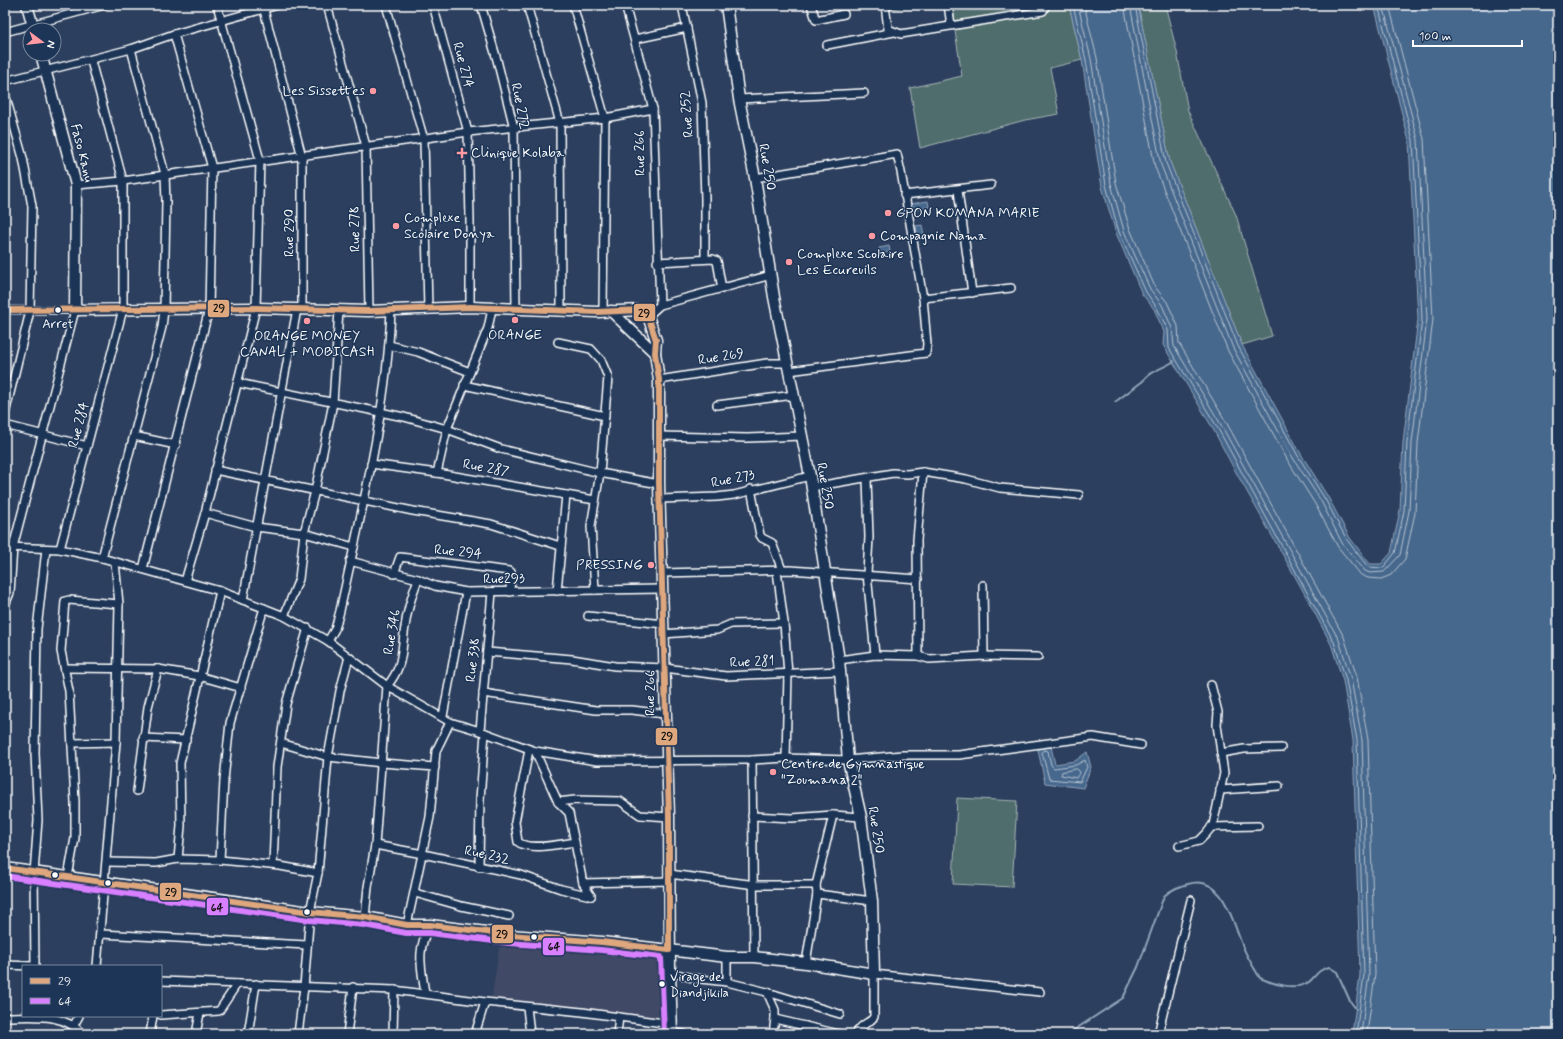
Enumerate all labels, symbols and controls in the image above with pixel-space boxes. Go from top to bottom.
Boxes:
north arrow [22,22,62,62]
scale bar [1413,22,1522,48]
text: 100 m [1419,29,1451,45]
text: N [43,39,58,50]
street label: Rue 274 [448,40,478,90]
street label: Rue 272 [506,81,534,131]
place label: Les Sissettes [282,82,365,100]
marker: Les Sissettes [368,86,378,96]
street label: Rue 252 [676,90,698,138]
street label: Faso Kanu [66,122,98,184]
street label: Rue 266 [631,130,649,176]
street label: Rue 250 [754,142,780,192]
place label: Clinique Kolaba [471,144,565,162]
marker: Clinique Kolaba [456,147,468,159]
place label: GPON KOMANA MARIE [896,204,1040,222]
street label: Rue 278 [346,206,364,252]
marker: GPON KOMANA MARIE [883,208,893,218]
street label: Rue 290 [280,209,298,257]
place label: Complexe Scolaire Donya [404,209,495,243]
marker: Complexe Scolaire Donya [391,221,401,231]
place label: Compagnie Nama [880,227,987,245]
marker: Compagnie Nama [867,231,877,241]
place label: Complexe Scolaire Les Ecureuils [797,245,904,279]
marker: Complexe Scolaire Les Ecureuils [784,257,794,267]
line badge: 29 [207,299,230,318]
text: 29 [213,302,225,316]
line badge: 29 [633,303,656,322]
marker: Arret [53,305,63,315]
text: 29 [638,307,650,321]
marker: ORANGE [510,315,520,325]
place label: Arret [42,316,74,333]
marker: ORANGE MONEY CANAL + MOBICASH [302,316,312,326]
place label: ORANGE [488,326,542,344]
place label: ORANGE MONEY CANAL + MOBICASH [240,327,374,361]
street label: Rue 269 [697,344,745,370]
street label: Rue 284 [64,400,94,450]
street label: Rue 287 [461,455,511,481]
street label: Rue 250 [812,461,838,511]
street label: Rue 273 [710,466,757,492]
street label: Rue 294 [433,541,483,563]
place label: PRESSING [576,556,643,574]
marker: PRESSING [646,560,656,570]
street label: Rue293 [483,570,525,588]
street label: Rue 346 [380,608,404,656]
street label: Rue 338 [462,637,484,683]
street label: Rue 281 [729,652,775,672]
street label: Rue 266 [641,670,659,716]
line badge: 29 [655,727,678,746]
text: 29 [661,730,673,744]
place label: Centre de Gymnastique "Zoumana 2" [781,755,925,789]
marker: Centre de Gymnastique "Zoumana 2" [768,767,778,777]
street label: Rue 250 [863,805,889,855]
street label: Rue 232 [463,841,511,869]
unlabelled marker [50,870,60,880]
unlabelled marker [103,878,113,888]
line badge: 29 [159,882,182,901]
text: 29 [165,886,177,900]
line badge: 64 [206,897,229,916]
text: 64 [211,901,223,915]
unlabelled marker [302,907,312,917]
line badge: 29 [491,924,514,944]
text: 29 [496,928,508,942]
unlabelled marker [529,932,539,942]
line badge: 64 [542,937,565,956]
text: 64 [548,940,560,954]
legend [22,965,162,1017]
place label: Virage de Diandjikila [670,969,729,1002]
text: 29 [58,974,71,990]
marker: Virage de Diandjikila [657,979,667,989]
text: 64 [58,994,71,1010]

